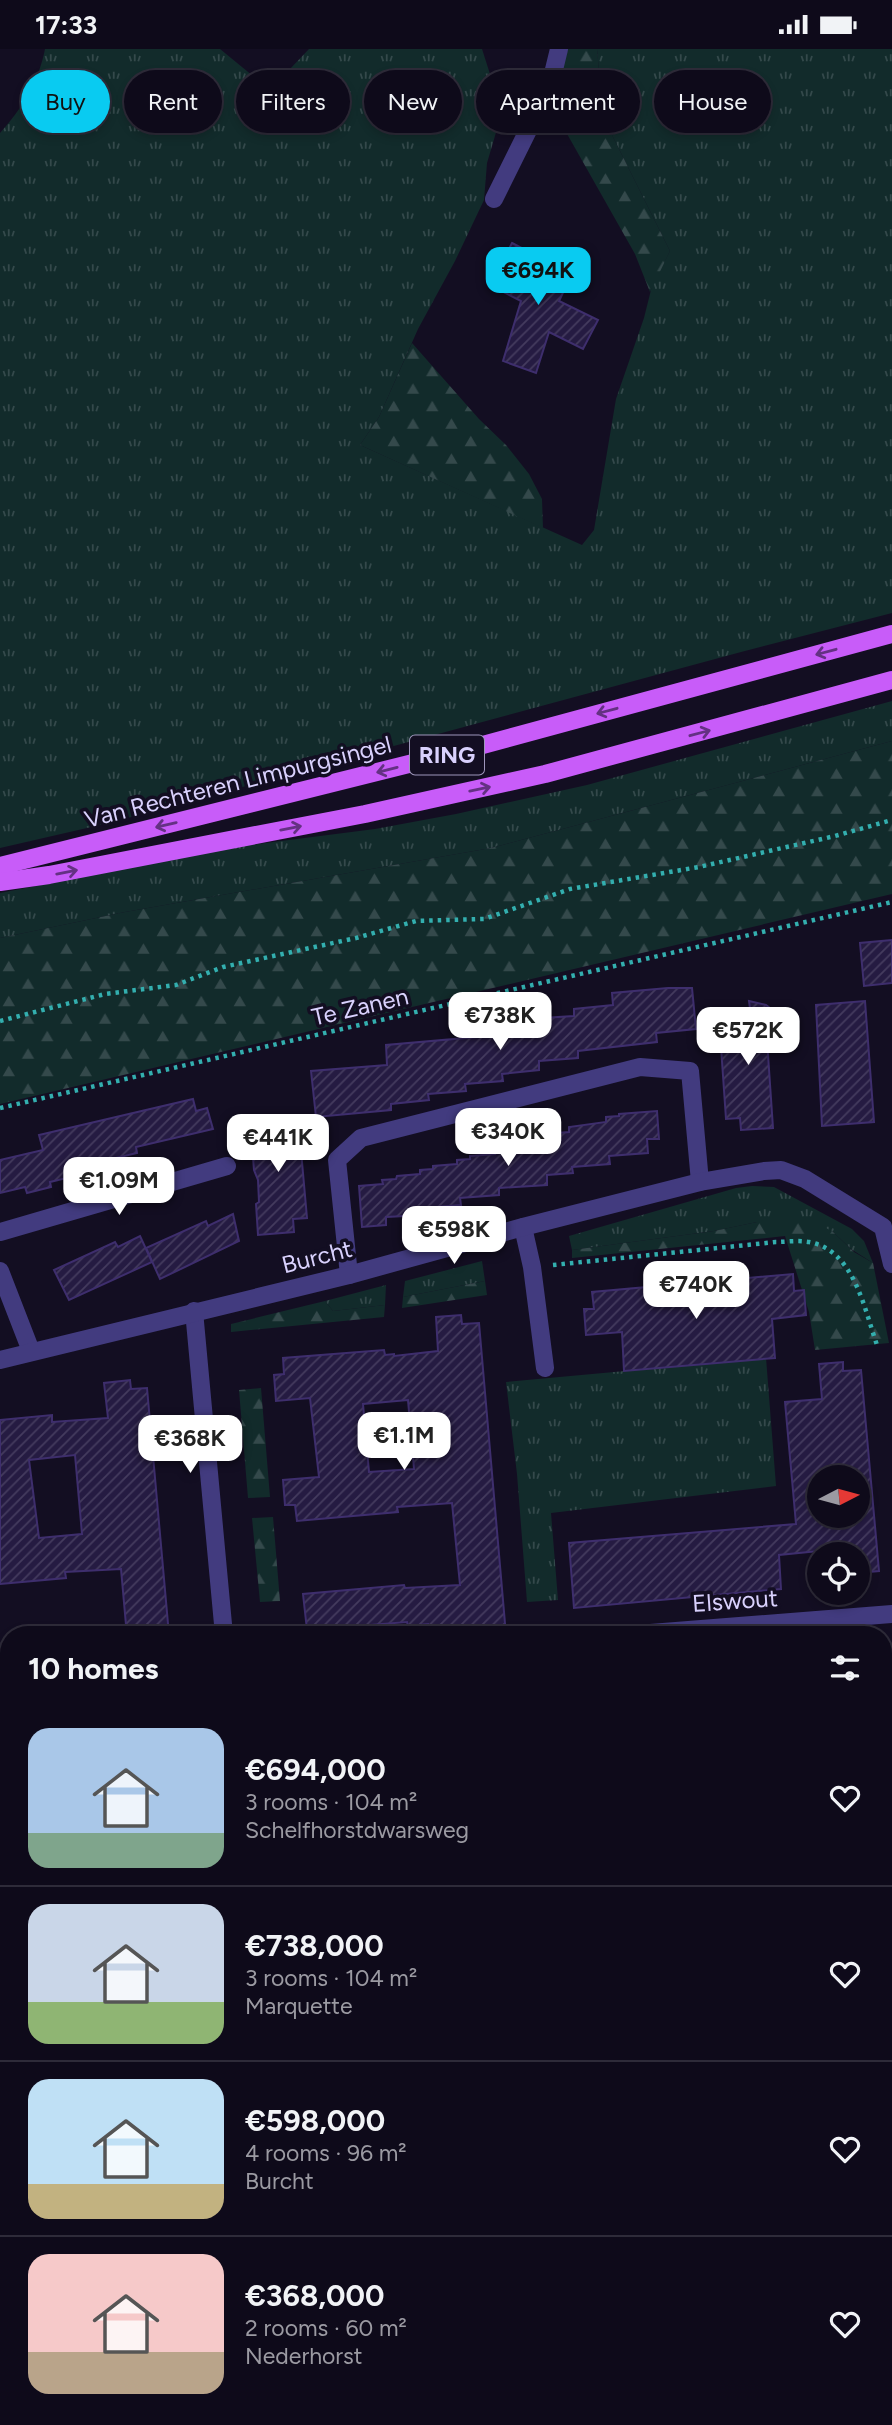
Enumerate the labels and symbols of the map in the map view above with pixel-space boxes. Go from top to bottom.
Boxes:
pin: €694K [489,247,587,307]
one-way arrow [815,646,838,659]
one-way arrow [596,706,618,719]
one-way arrow [689,726,711,739]
street label: Van Rechteren Limpurgsingel [81,729,394,834]
road number: RING [410,735,484,775]
one-way arrow [376,764,399,777]
one-way arrow [468,781,491,795]
one-way arrow [155,819,178,832]
one-way arrow [279,821,302,835]
one-way arrow [55,864,78,878]
street label: Te Zanen [309,981,411,1032]
pin: €738K [451,993,549,1052]
pin: €572K [699,1007,797,1067]
pin: €340K [459,1109,557,1168]
pin: €441K [229,1115,327,1174]
pin: €1.09M [62,1157,176,1217]
pin: €598K [405,1207,503,1266]
street label: Burcht [279,1234,355,1279]
pin: €740K [647,1261,745,1321]
pin: €1.1M [355,1413,453,1472]
pin: €368K [141,1415,239,1475]
north arrow [807,1465,870,1528]
street label: Elswout [691,1583,779,1618]

